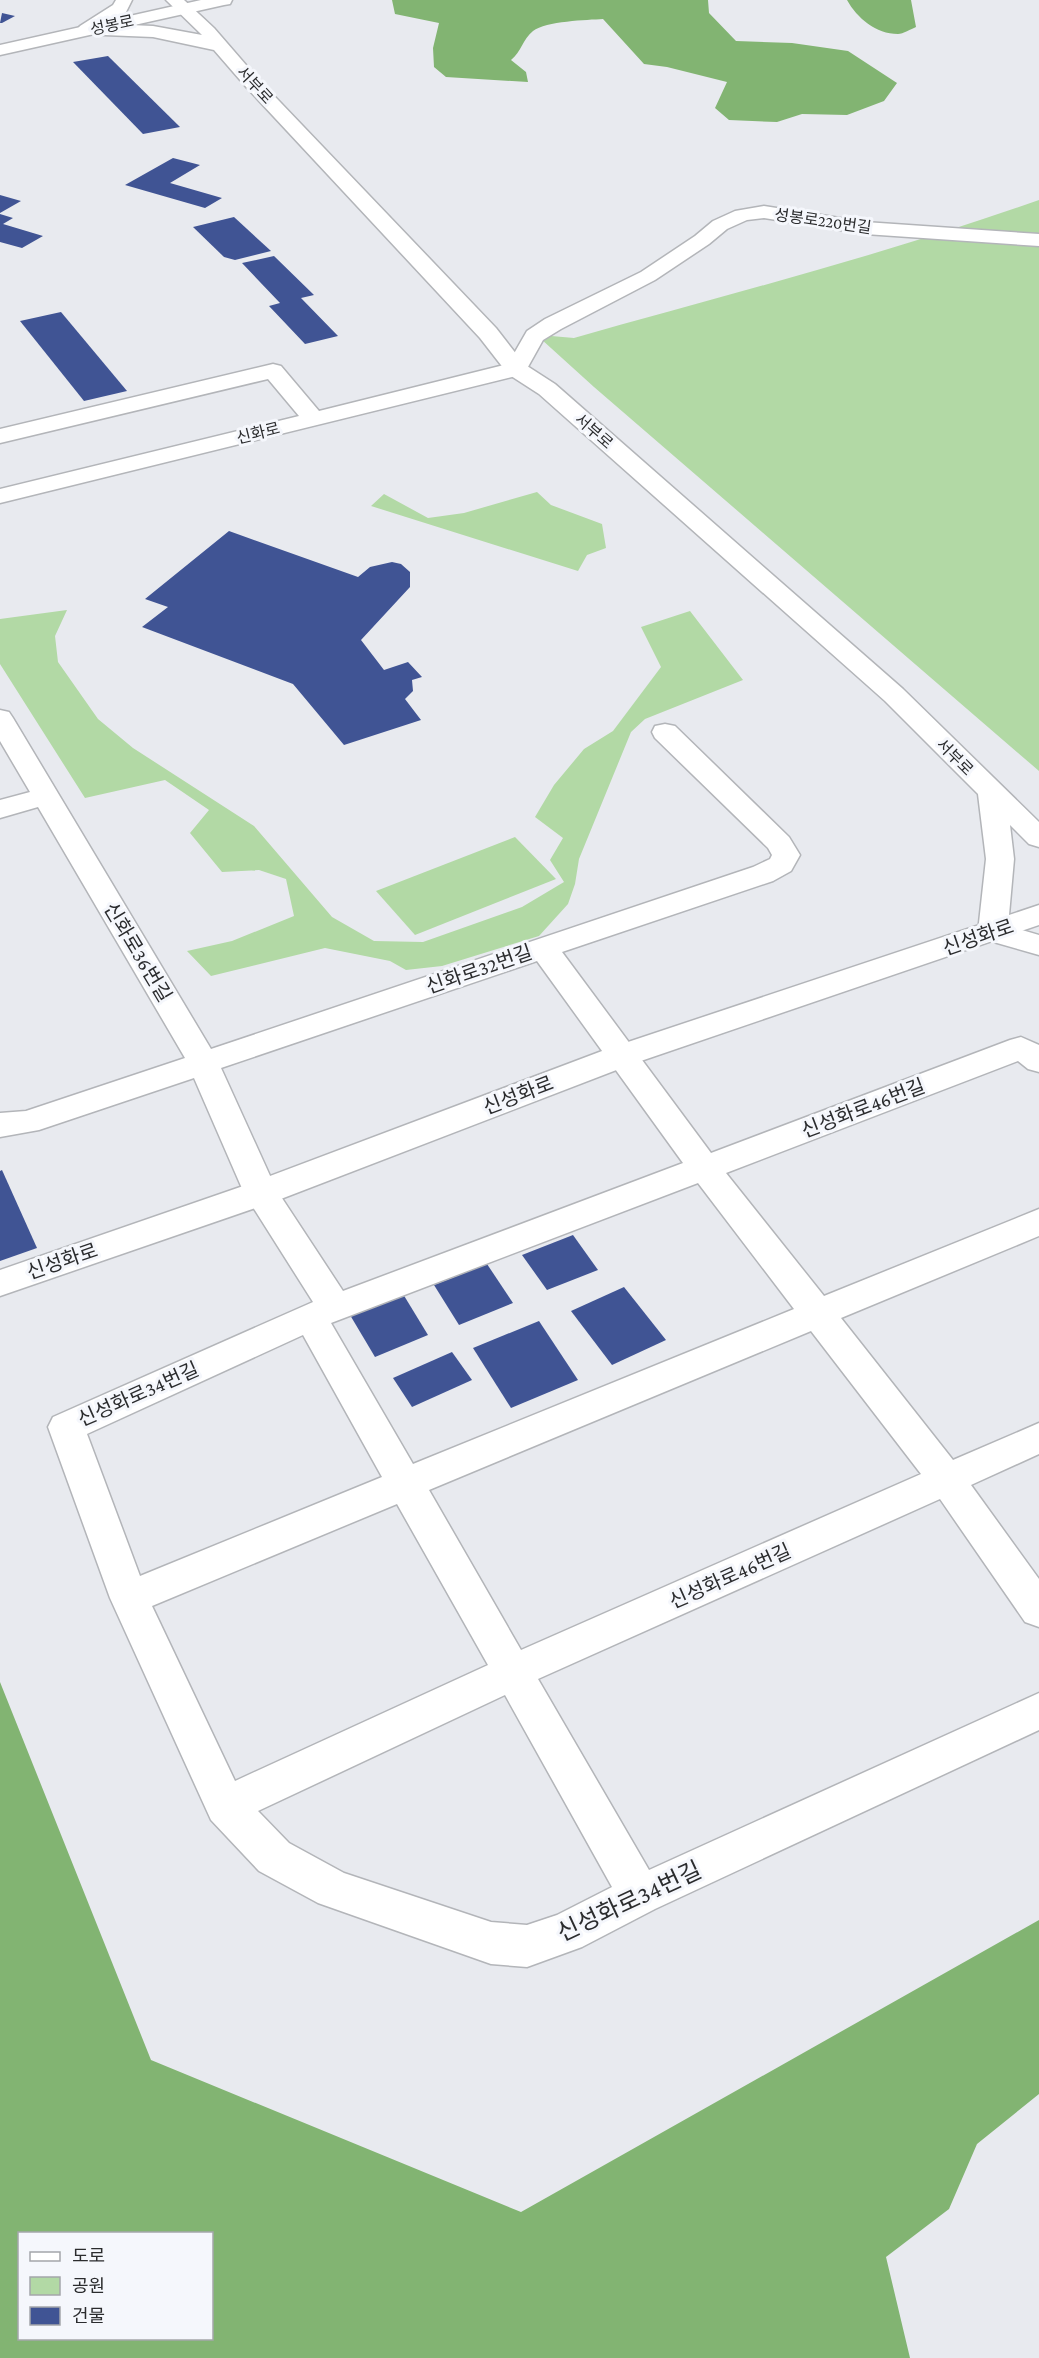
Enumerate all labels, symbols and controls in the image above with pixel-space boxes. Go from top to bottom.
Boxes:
street label: 성봉로 [89,12,136,38]
street label: 서부로 [234,63,276,107]
street label: 성봉로220번길 [773,206,873,236]
street label: 서부로 [572,410,616,452]
street label: 신화로 [235,419,282,447]
street label: 서부로 [933,735,977,779]
street label: 신화로36번길 [100,898,176,1006]
street label: 신성화로 [940,915,1016,959]
street label: 신화로32번길 [423,941,535,997]
street label: 신성화로 [480,1072,556,1118]
street label: 신성화로46번길 [798,1074,928,1142]
street label: 신성화로 [24,1239,100,1283]
street label: 신성화로34번길 [74,1357,202,1431]
street label: 신성화로46번길 [666,1539,794,1613]
street label: 신성화로34번길 [553,1856,705,1946]
legend [18,2232,213,2340]
text: 도로 [72,2246,105,2266]
text: 공원 [72,2276,105,2296]
text: 건물 [72,2306,105,2326]

